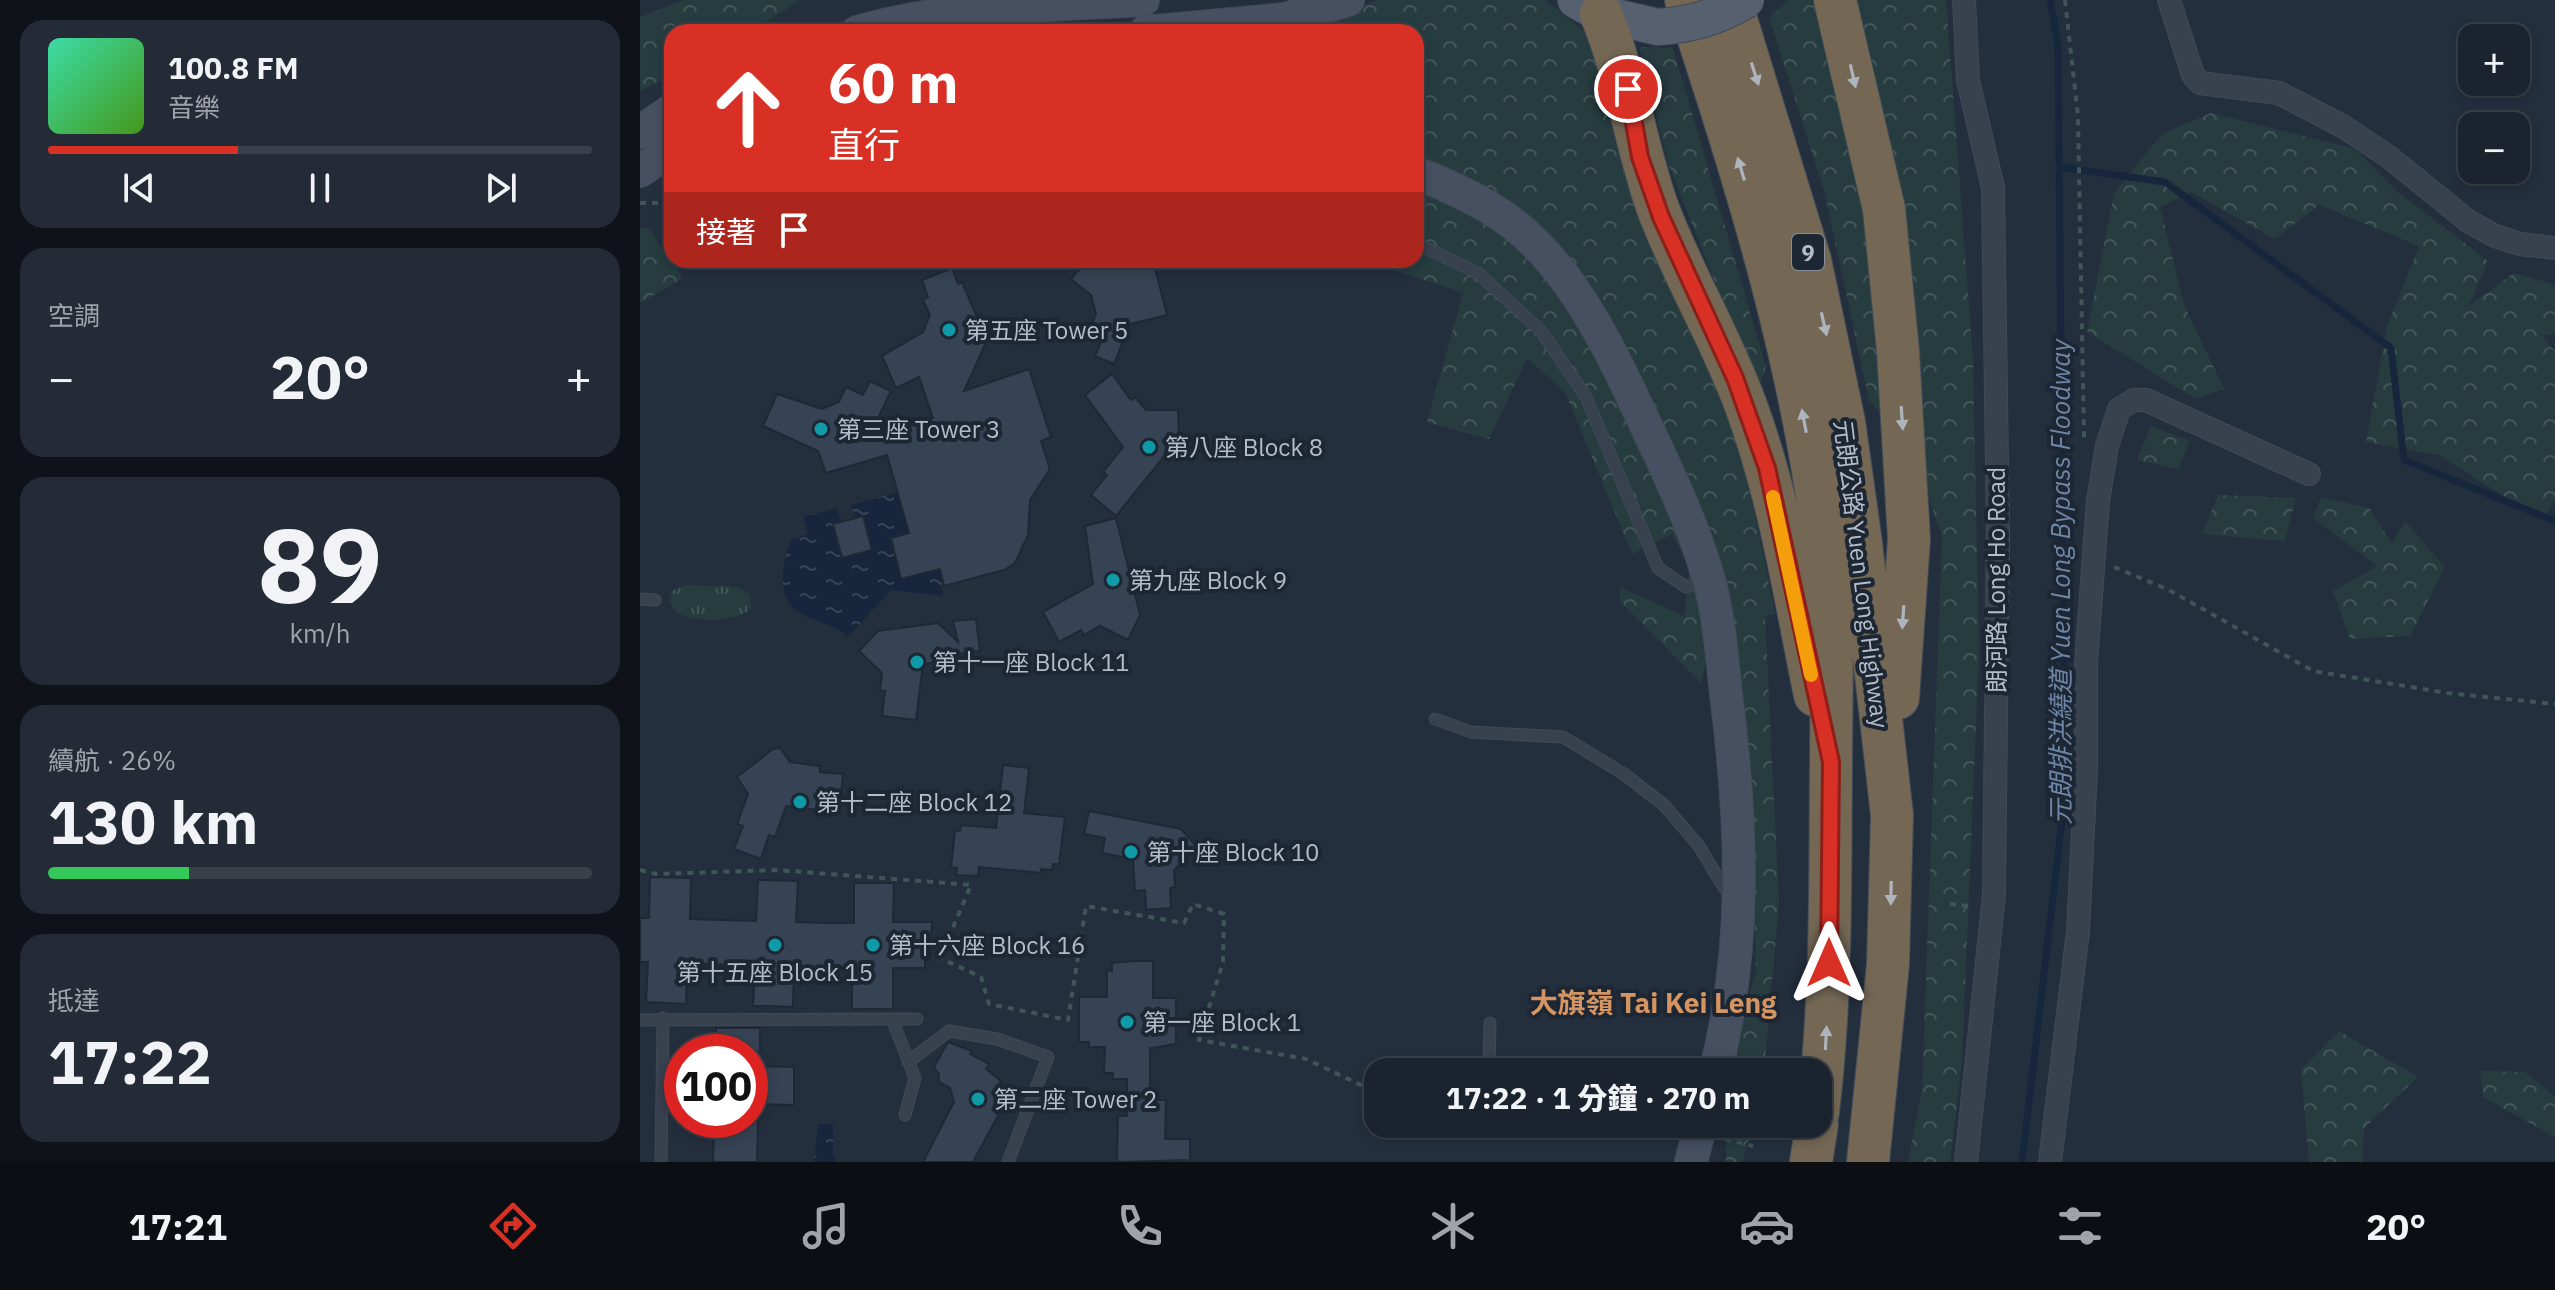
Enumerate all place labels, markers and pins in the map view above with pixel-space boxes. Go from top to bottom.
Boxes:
pin [1594,55,1662,123]
place label: 第五座 Tower 5 [965,314,1129,346]
marker: 第五座 Tower 5 [940,321,958,339]
place label: 第三座 Tower 3 [837,413,1001,445]
marker: 第三座 Tower 3 [812,420,830,438]
place label: 第八座 Block 8 [1165,431,1323,463]
marker: 第八座 Block 8 [1140,438,1158,456]
place label: 第九座 Block 9 [1129,564,1287,596]
marker: 第九座 Block 9 [1104,571,1122,589]
place label: 第十一座 Block 11 [933,646,1130,678]
marker: 第十一座 Block 11 [908,653,926,671]
place label: 第十二座 Block 12 [816,786,1013,818]
marker: 第十二座 Block 12 [791,793,809,811]
place label: 第十座 Block 10 [1147,836,1320,868]
marker: 第十座 Block 10 [1122,843,1140,861]
place label: 第十六座 Block 16 [889,929,1086,961]
marker: 第十五座 Block 15 [766,936,784,954]
marker: 第十六座 Block 16 [864,936,882,954]
place label: 第十五座 Block 15 [677,956,873,988]
place label: 第一座 Block 1 [1143,1006,1301,1038]
marker: 第一座 Block 1 [1118,1013,1136,1031]
place label: 第二座 Tower 2 [994,1083,1158,1115]
marker: 第二座 Tower 2 [969,1090,987,1108]

